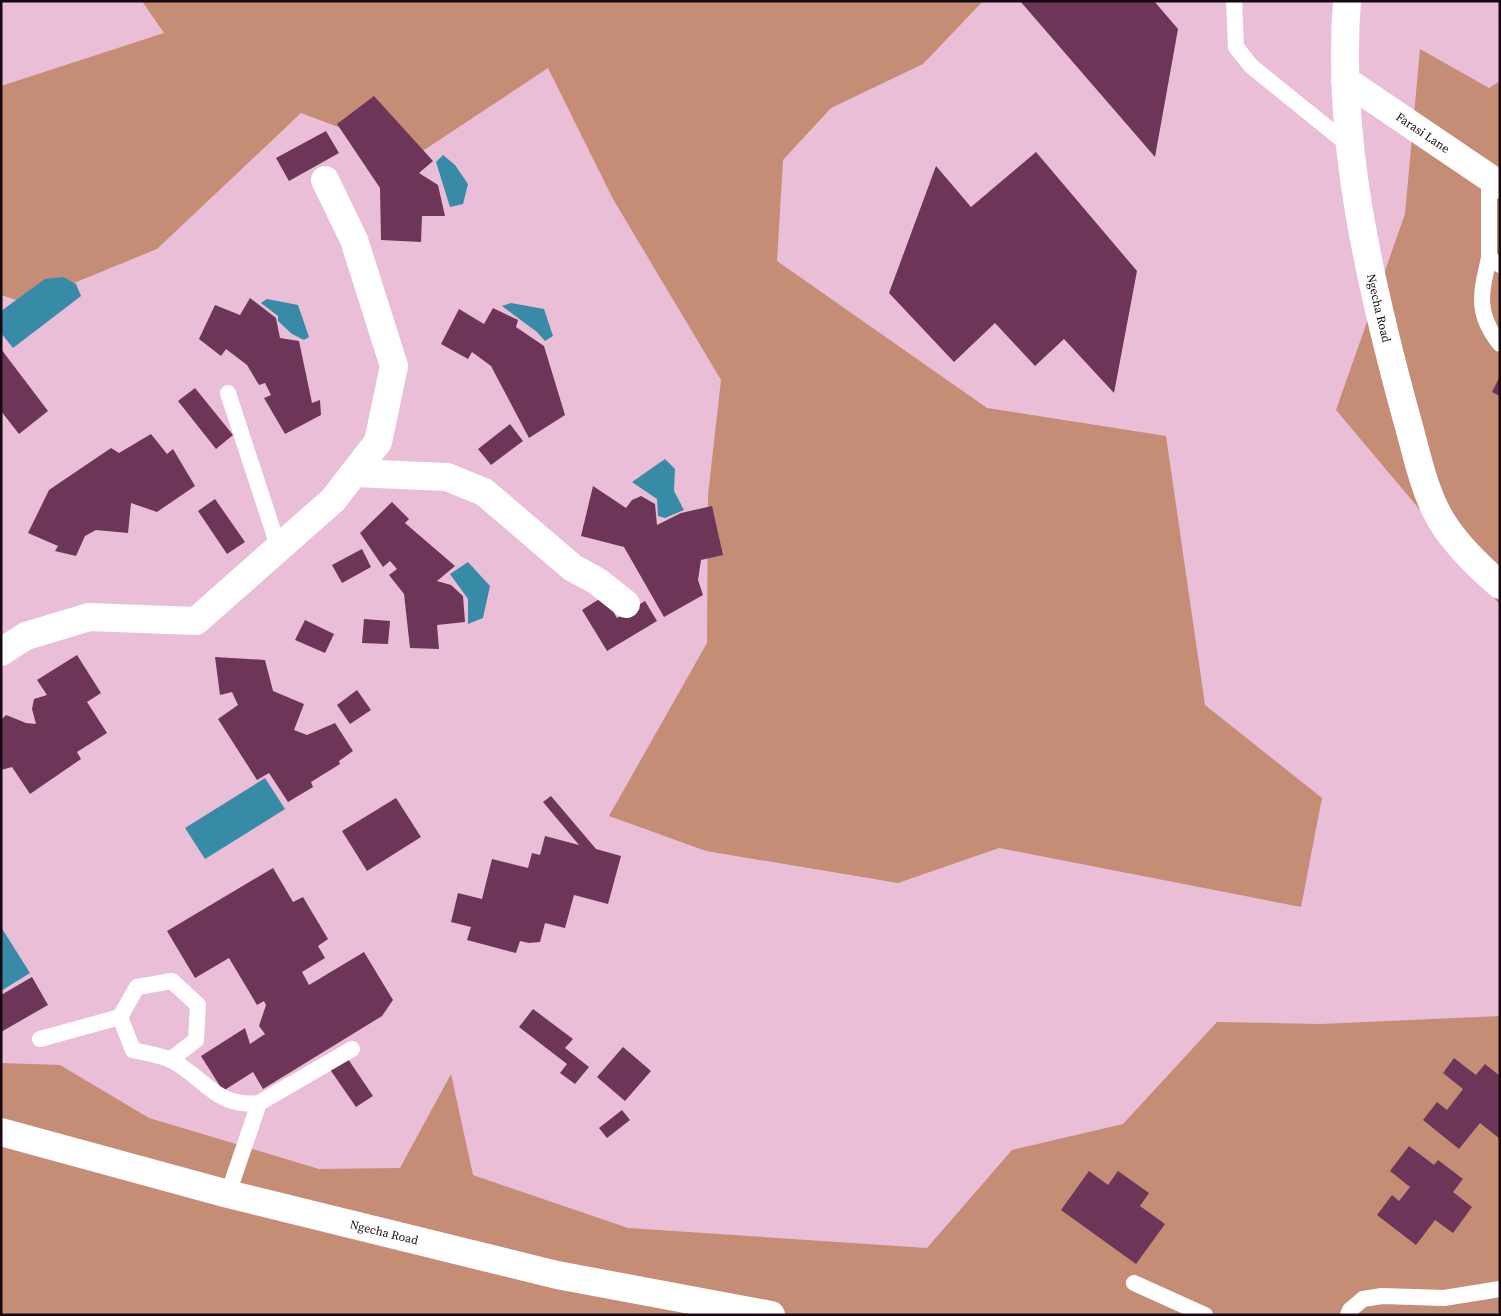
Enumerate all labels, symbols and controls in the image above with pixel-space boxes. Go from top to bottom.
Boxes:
street label: Farasi Lane [1393,109,1453,157]
street label: Ngecha Road [1363,272,1395,344]
street label: Ngecha Road [348,1216,420,1249]

